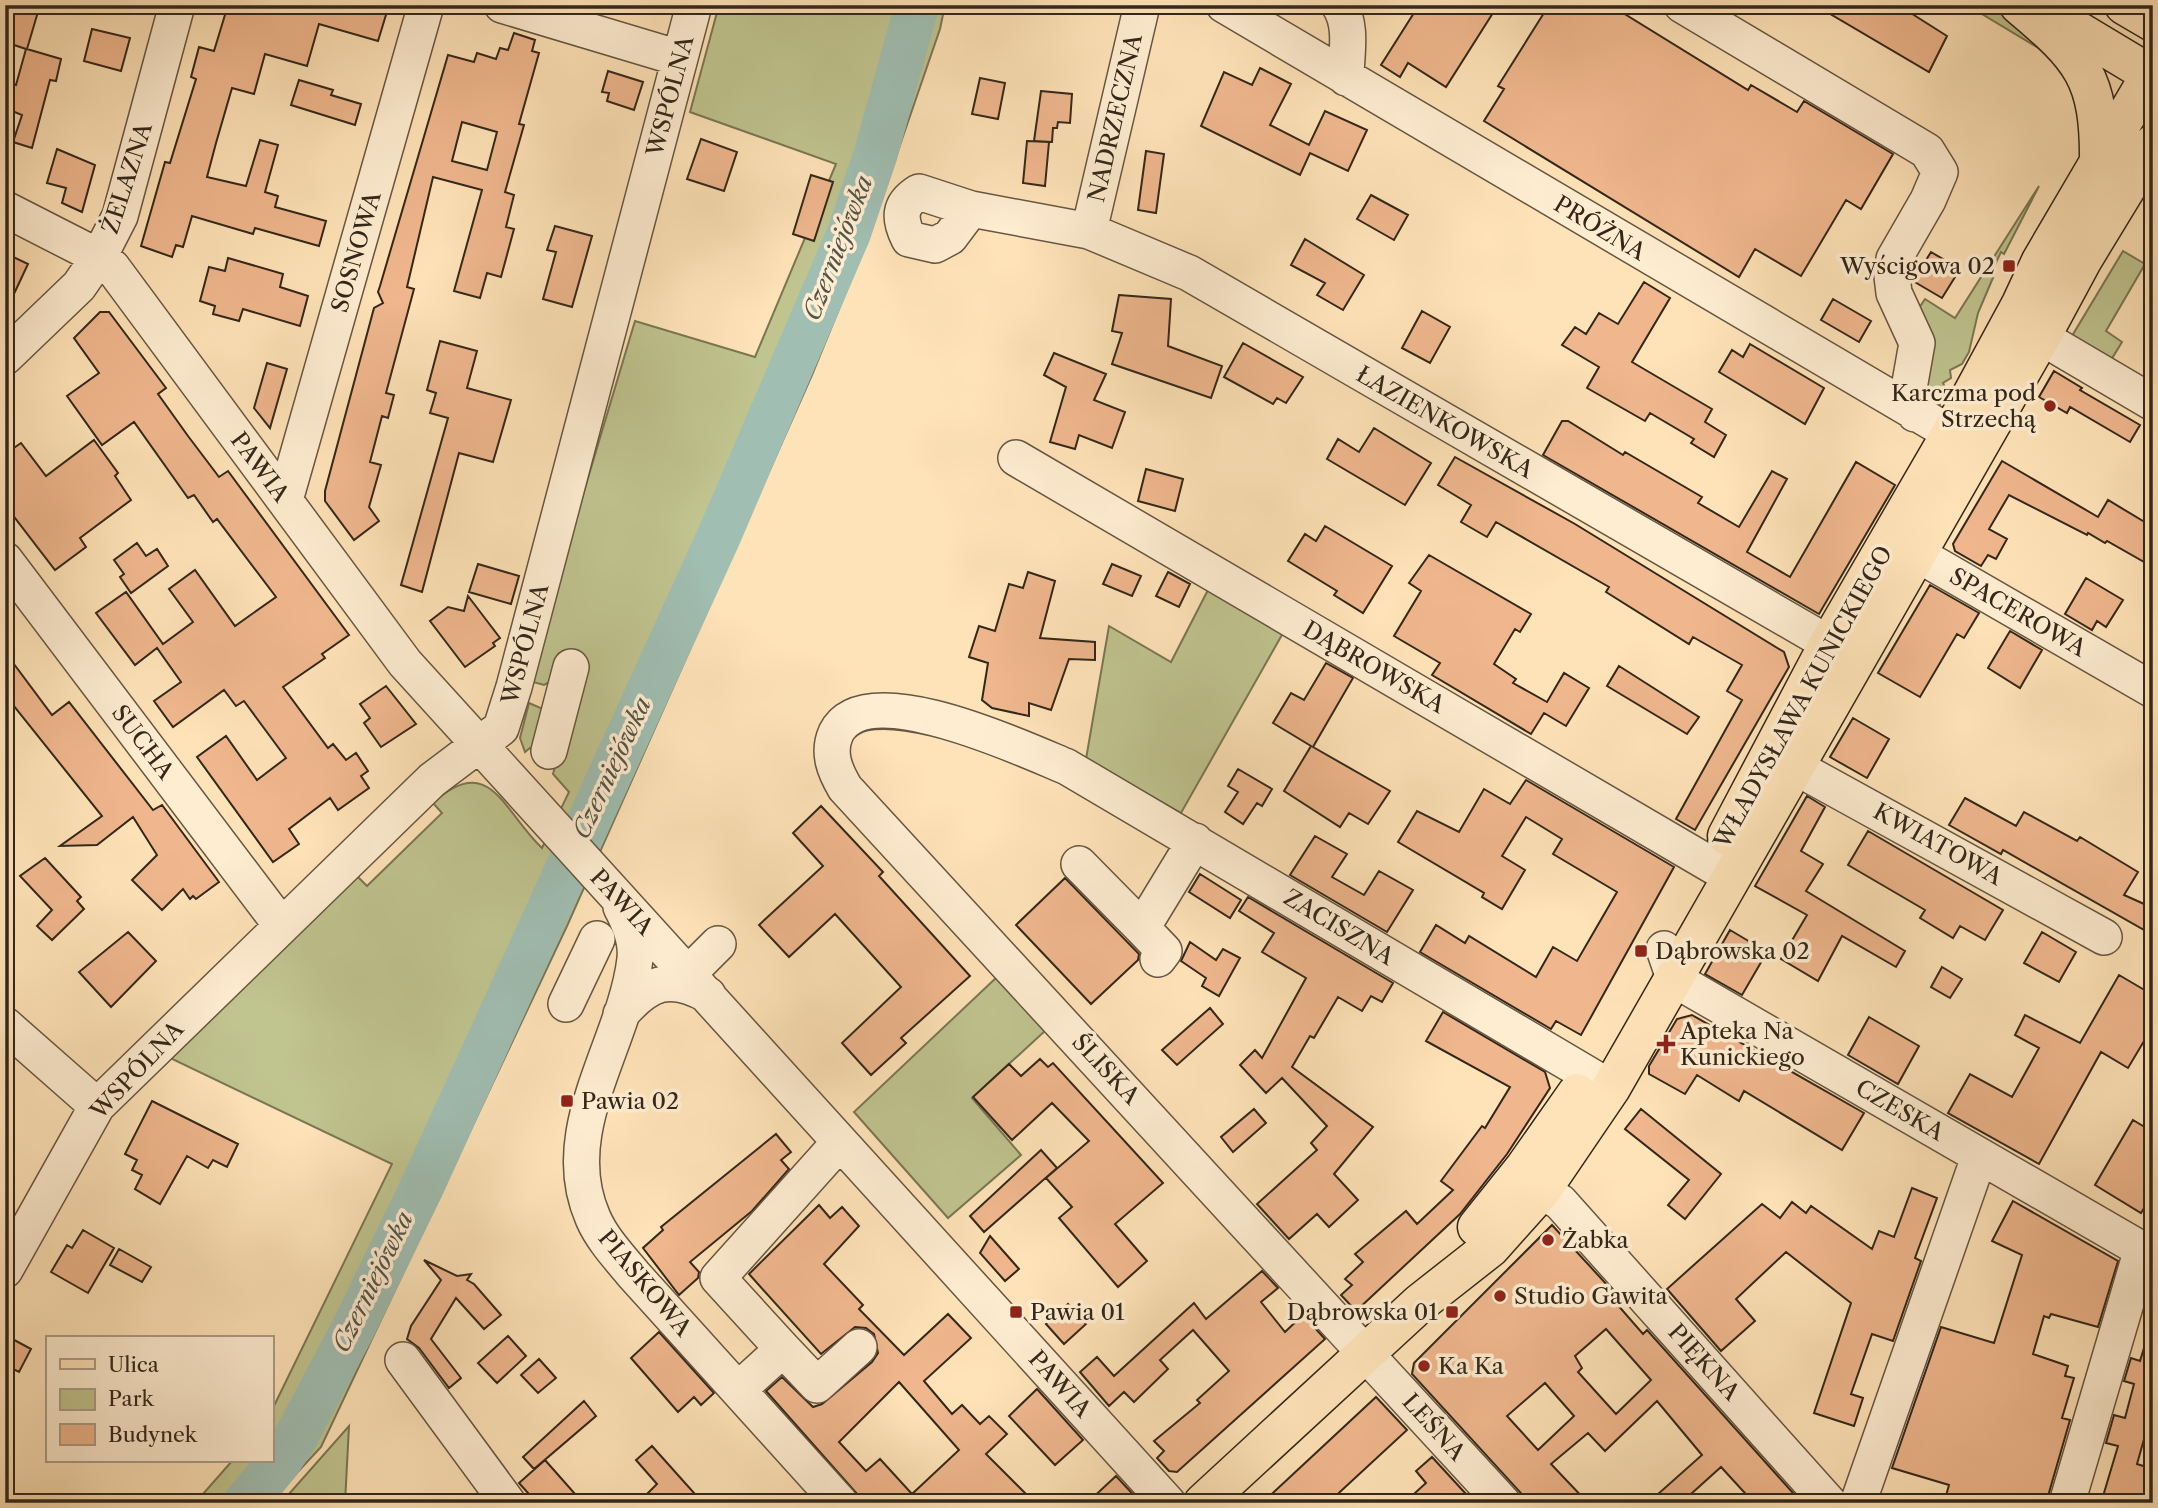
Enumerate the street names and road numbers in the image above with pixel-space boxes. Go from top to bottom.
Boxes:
street label: NADRZECZNA [1082,30,1148,205]
street label: WSPÓLNA [640,32,700,160]
street label: ŻELAZNA [96,118,158,237]
street label: SOSNOWA [325,187,387,316]
street label: PRÓŻNA [1549,190,1652,267]
street label: ŁAZIENKOWSKA [1352,360,1539,485]
street label: PAWIA [225,427,296,508]
street label: WŁADYSŁAWA KUNICKIEGO [1708,541,1898,854]
street label: SPACEROWA [1945,562,2092,663]
street label: WSPÓLNA [495,580,555,708]
street label: DĄBROWSKA [1298,615,1451,719]
street label: SUCHA [106,699,181,785]
street label: KWIATOWA [1869,797,2008,891]
street label: PAWIA [584,863,660,942]
street label: ZACISZNA [1279,883,1400,971]
street label: WSPÓLNA [84,1015,190,1125]
street label: ŚLISKA [1066,1028,1146,1111]
street label: CZESKA [1851,1073,1950,1147]
street label: PIASKOWA [592,1224,698,1343]
street label: PIĘKNA [1662,1318,1746,1407]
street label: PAWIA [1023,1345,1098,1424]
street label: LEŚNA [1397,1388,1472,1467]

